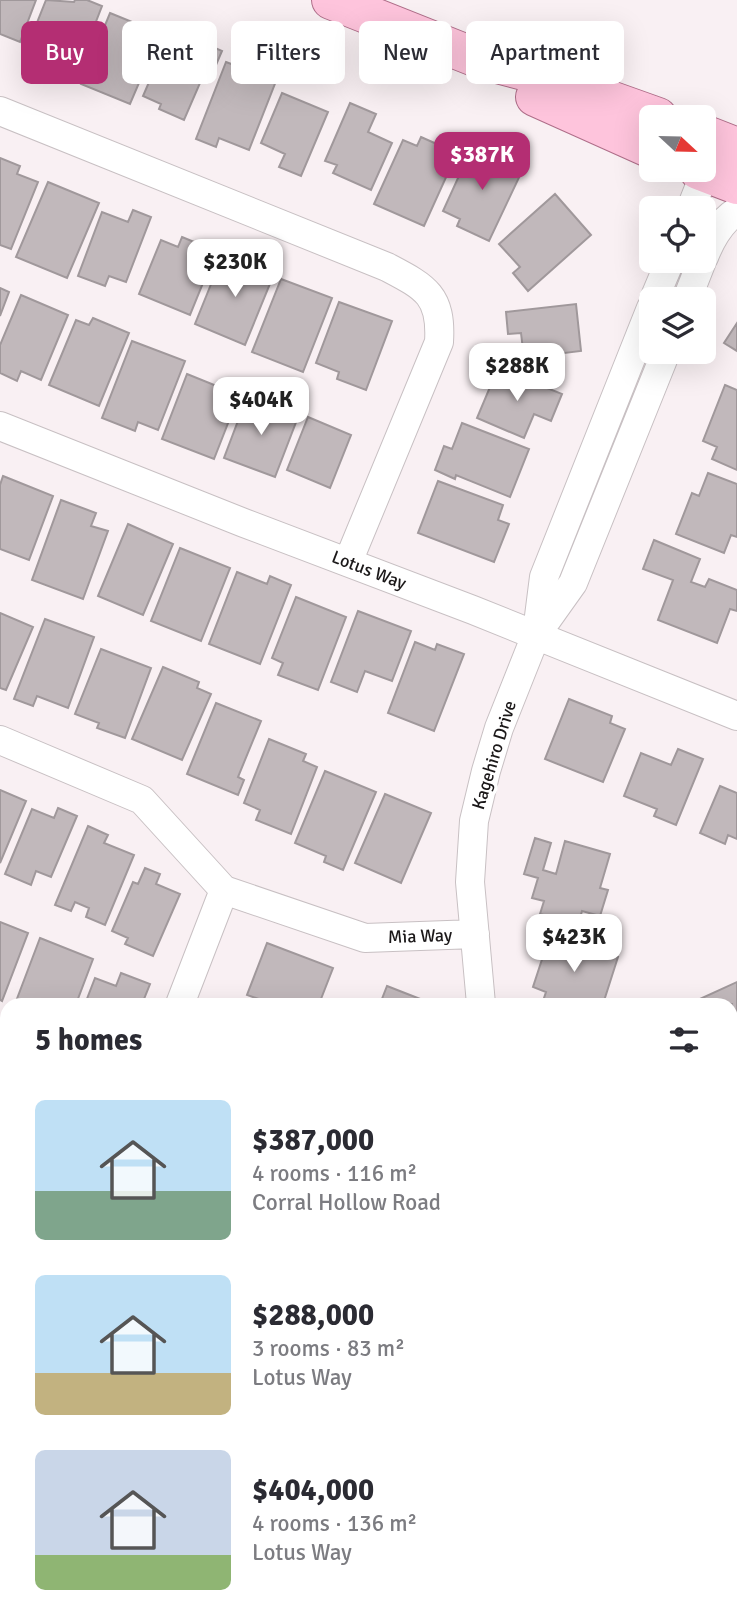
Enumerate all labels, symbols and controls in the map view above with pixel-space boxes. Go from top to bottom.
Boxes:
chip: Buy [21,21,108,84]
chip: Rent [122,21,217,84]
chip: Filters [231,21,345,84]
chip: New [359,21,452,84]
chip: Apartment [466,21,624,84]
north arrow [639,105,716,182]
map controls [639,105,716,364]
pin: $387K [433,132,531,192]
text: $387K [450,140,514,169]
button: locate [639,196,716,273]
pin: $230K [186,240,284,299]
text: $230K [203,247,267,276]
button: layers [639,287,716,364]
pin: $288K [468,344,566,403]
text: $288K [485,351,549,380]
pin: $404K [212,378,310,437]
text: $404K [229,385,293,414]
street label: Lotus Way [329,546,410,594]
street label: Kagehiro Drive [467,698,521,812]
pin: $423K [525,914,623,974]
text: $423K [542,922,606,951]
street label: Mia Way [387,924,453,948]
icon: filters [665,1021,703,1059]
text: 5 homes [35,1022,142,1059]
text: $387,000 [252,1122,374,1159]
icon: home [91,1128,175,1212]
text: 4 rooms · 116 m² [252,1159,417,1188]
text: Corral Hollow Road [252,1188,441,1217]
text: $288,000 [252,1297,374,1334]
icon: home [91,1303,175,1387]
text: 3 rooms · 83 m² [252,1334,405,1363]
text: Lotus Way [252,1363,352,1392]
text: $404,000 [252,1472,374,1509]
icon: home [91,1478,175,1562]
text: 4 rooms · 136 m² [252,1509,417,1538]
text: Lotus Way [252,1538,352,1567]

